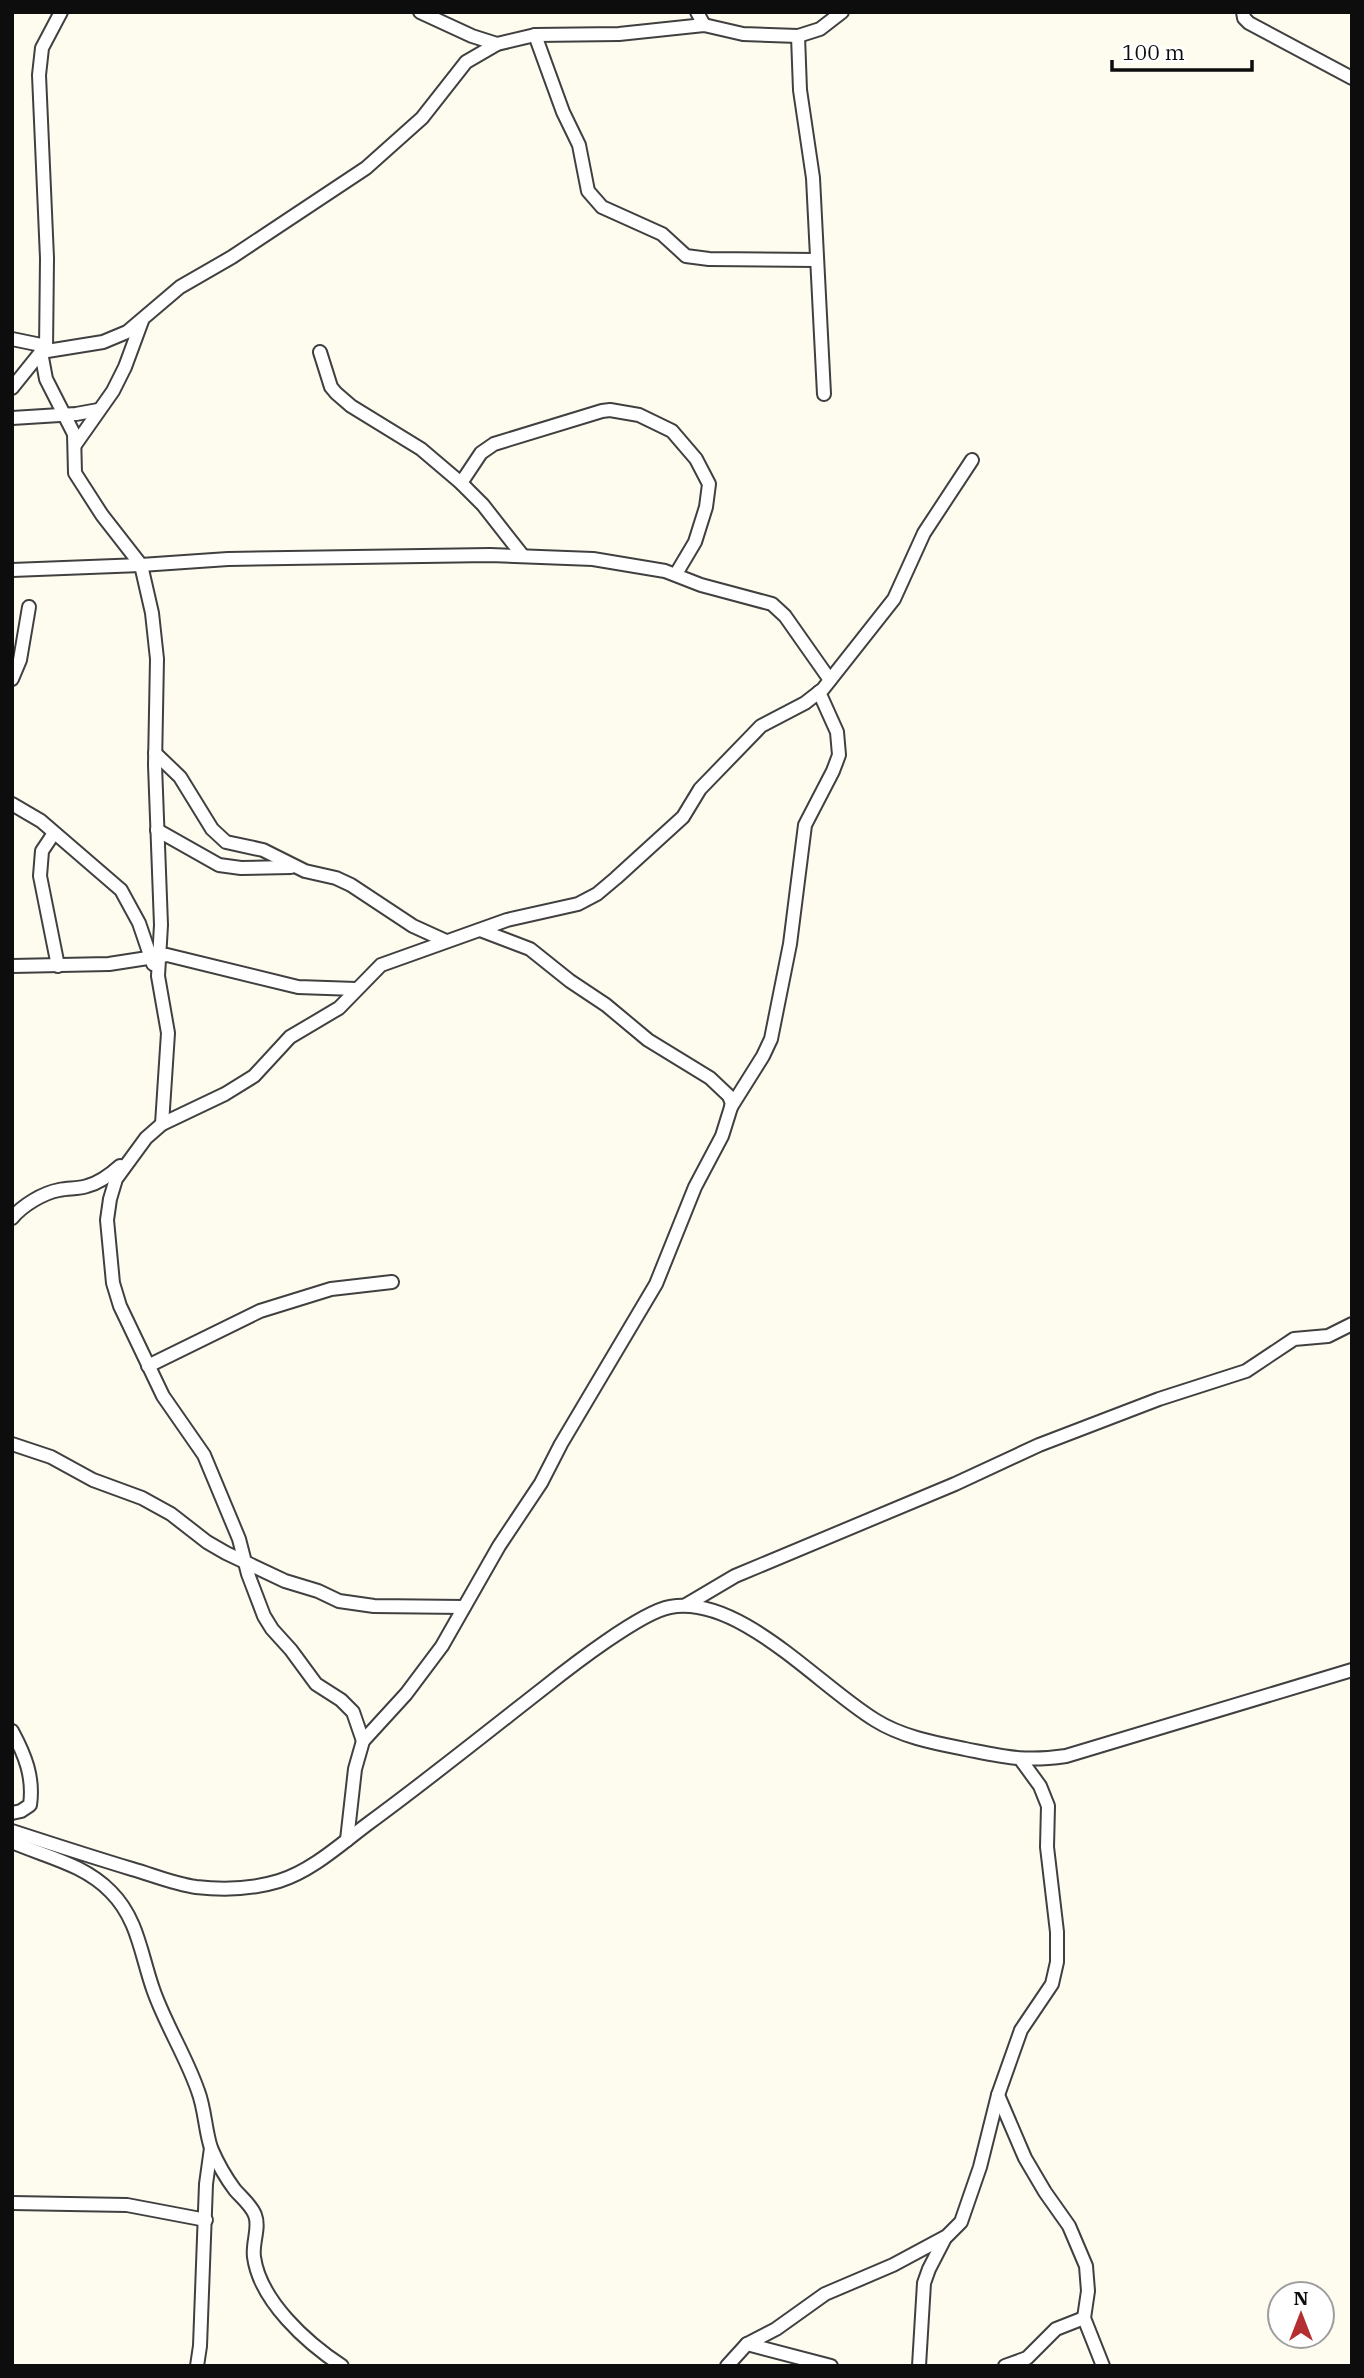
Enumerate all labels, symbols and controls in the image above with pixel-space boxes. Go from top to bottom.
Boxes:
scale bar [1112,28,1252,72]
text: 100 m [1122,38,1185,66]
north arrow [1266,2280,1336,2350]
text: N [1293,2286,1309,2310]

